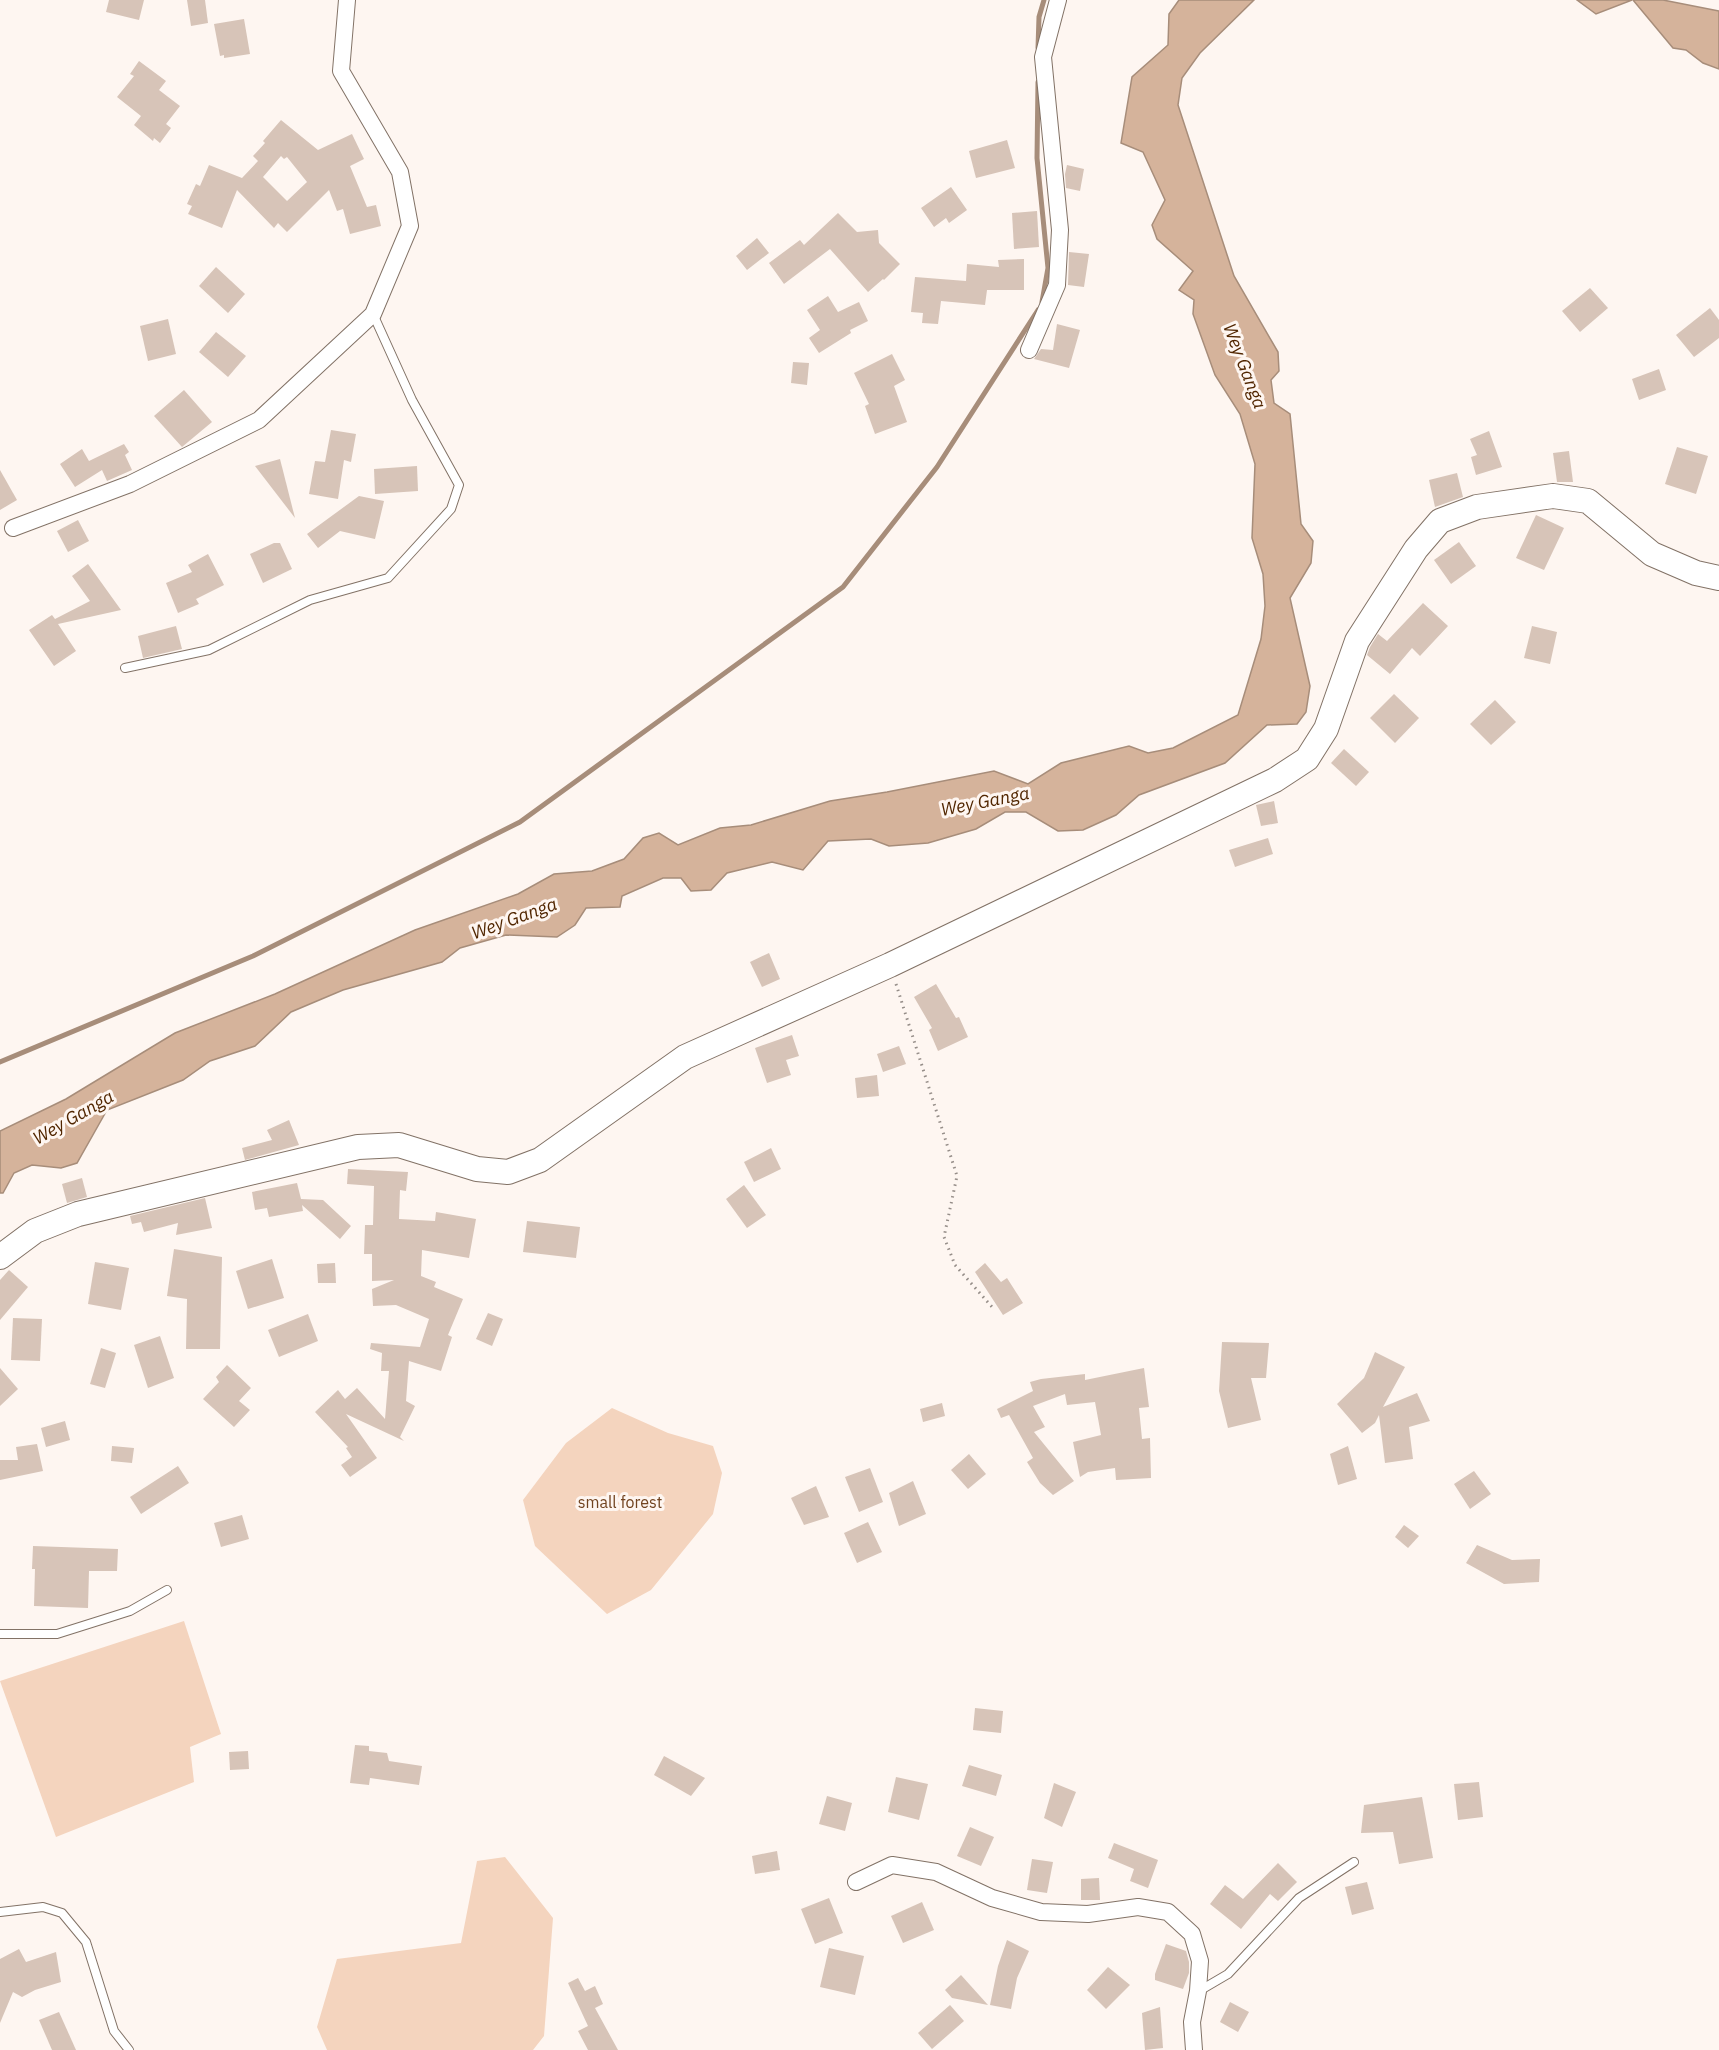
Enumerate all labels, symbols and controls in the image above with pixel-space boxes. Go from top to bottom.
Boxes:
water label: Wey Ganga [1218,320,1272,412]
water label: Wey Ganga [939,781,1031,821]
water label: Wey Ganga [468,892,560,944]
water label: Wey Ganga [28,1085,118,1149]
park label: small forest [578,1492,662,1512]

